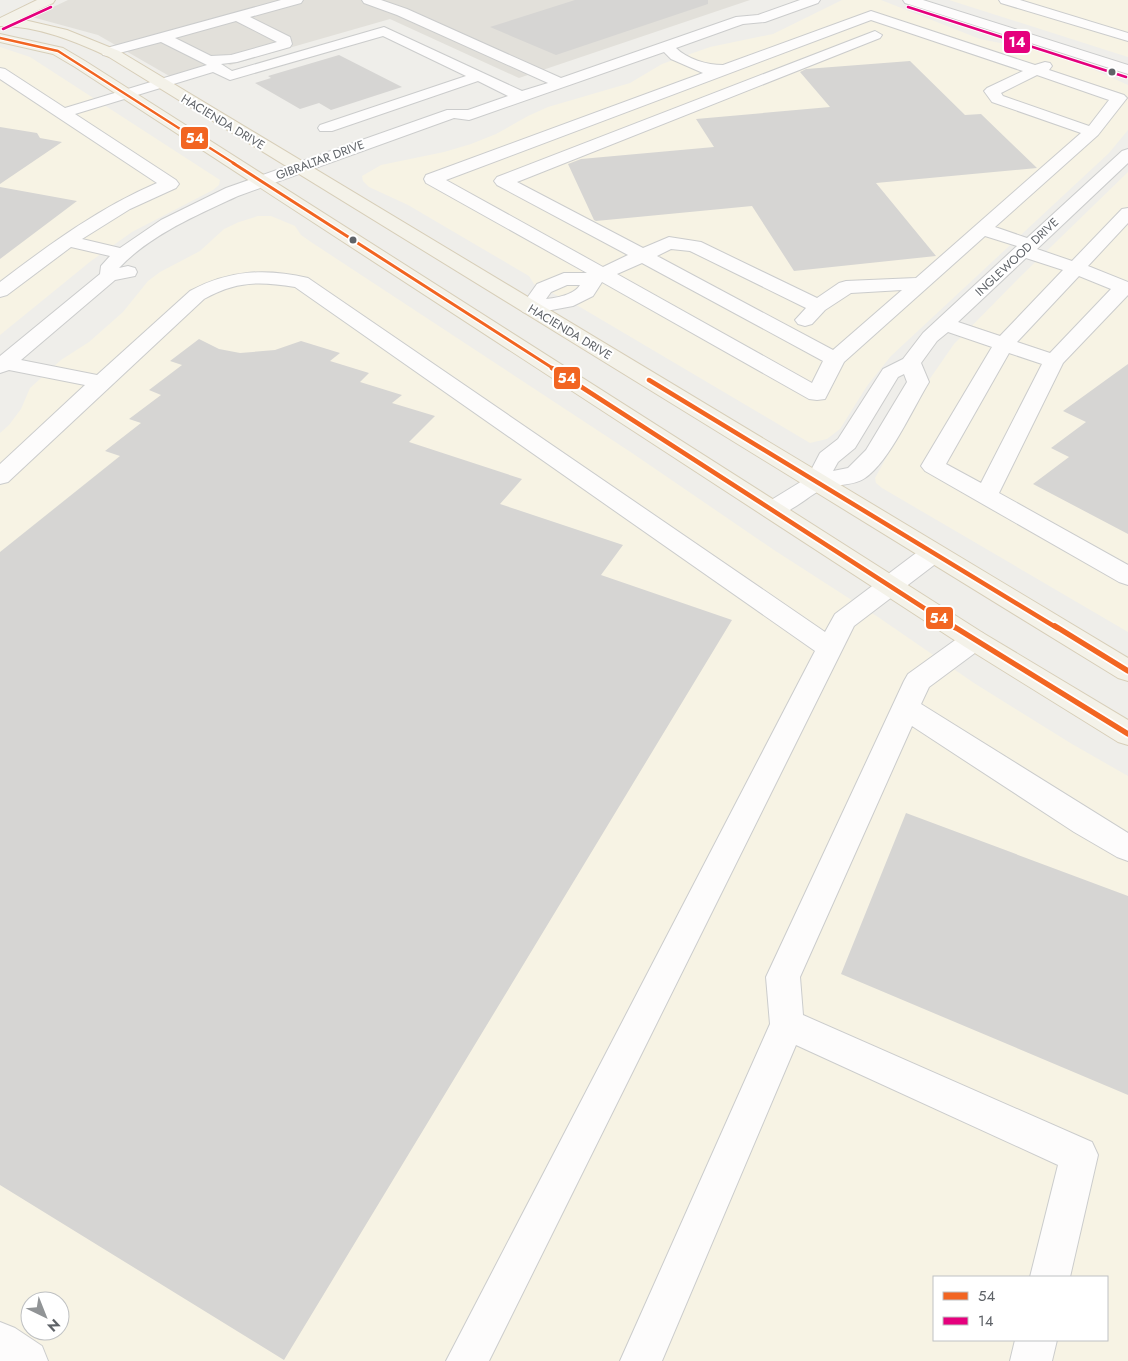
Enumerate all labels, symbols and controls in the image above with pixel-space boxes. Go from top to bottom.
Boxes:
line badge: 14 [1003,30,1031,54]
text: 14 [1009,32,1026,52]
unlabelled marker [1107,67,1117,77]
street label: HACIENDA DRIVE [178,90,268,154]
line badge: 54 [180,126,209,150]
text: 54 [186,128,205,148]
street label: GIBRALTAR DRIVE [273,136,367,184]
street label: INGLEWOOD DRIVE [971,213,1063,301]
unlabelled marker [348,235,358,245]
street label: HACIENDA DRIVE [525,300,615,364]
line badge: 54 [553,366,581,390]
text: 54 [558,368,577,388]
line badge: 54 [925,606,954,630]
text: 54 [930,608,949,628]
legend [933,1276,1108,1341]
text: 54 [978,1285,995,1307]
north arrow [20,1291,70,1341]
text: 14 [978,1310,994,1332]
text: N [43,1314,65,1337]

